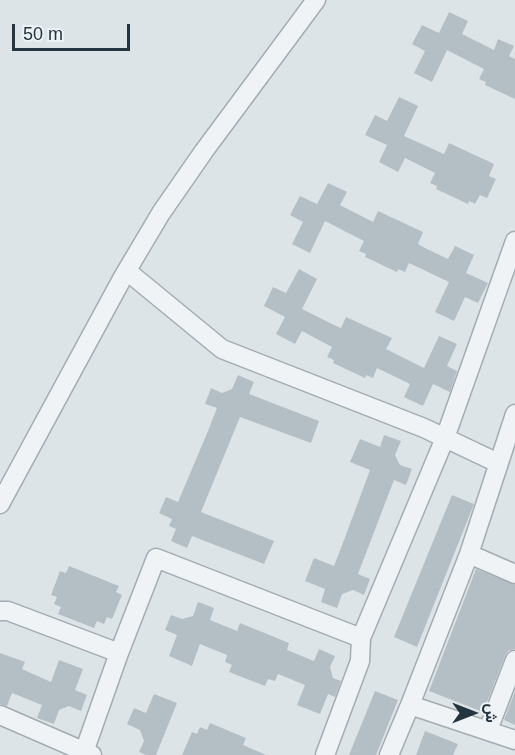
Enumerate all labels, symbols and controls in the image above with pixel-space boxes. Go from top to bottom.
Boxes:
scale bar [15,12,134,50]
text: 50 m [23,24,63,44]
north arrow [443,683,503,743]
text: ش [483,703,500,723]

